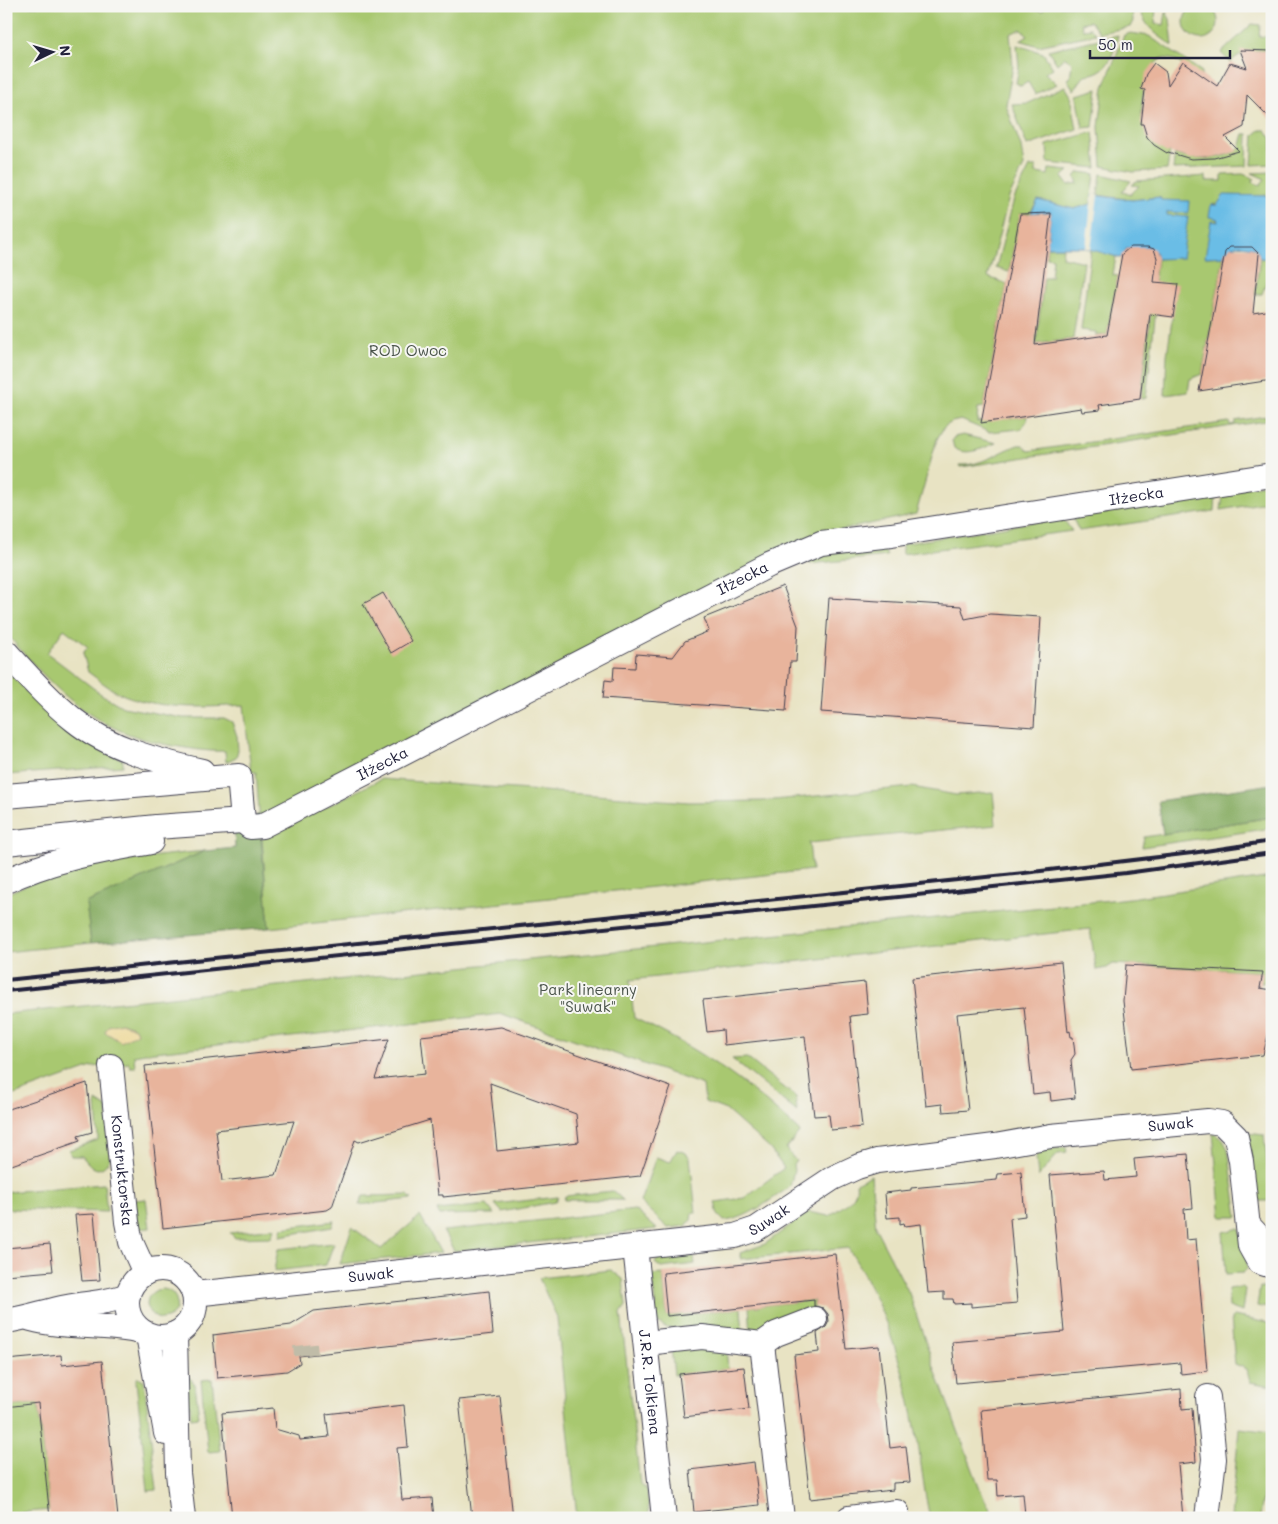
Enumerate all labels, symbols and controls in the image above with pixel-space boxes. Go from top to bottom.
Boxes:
north arrow [28,28,78,78]
scale bar [1090,28,1230,60]
text: 50 m [1098,34,1133,54]
text: N [56,45,75,57]
park label: ROD Owoc [369,340,447,360]
street label: Iłżecka [1108,481,1165,510]
street label: Iłżecka [713,556,771,599]
street label: Iłżecka [353,742,411,784]
park label: Park linearny "Suwak" [539,979,637,1016]
street label: Suwak [1147,1111,1194,1136]
street label: Konstruktorska [107,1114,138,1227]
street label: Suwak [746,1199,793,1240]
street label: Suwak [347,1262,395,1286]
street label: J.R.R. Tolkiena [635,1328,666,1436]

